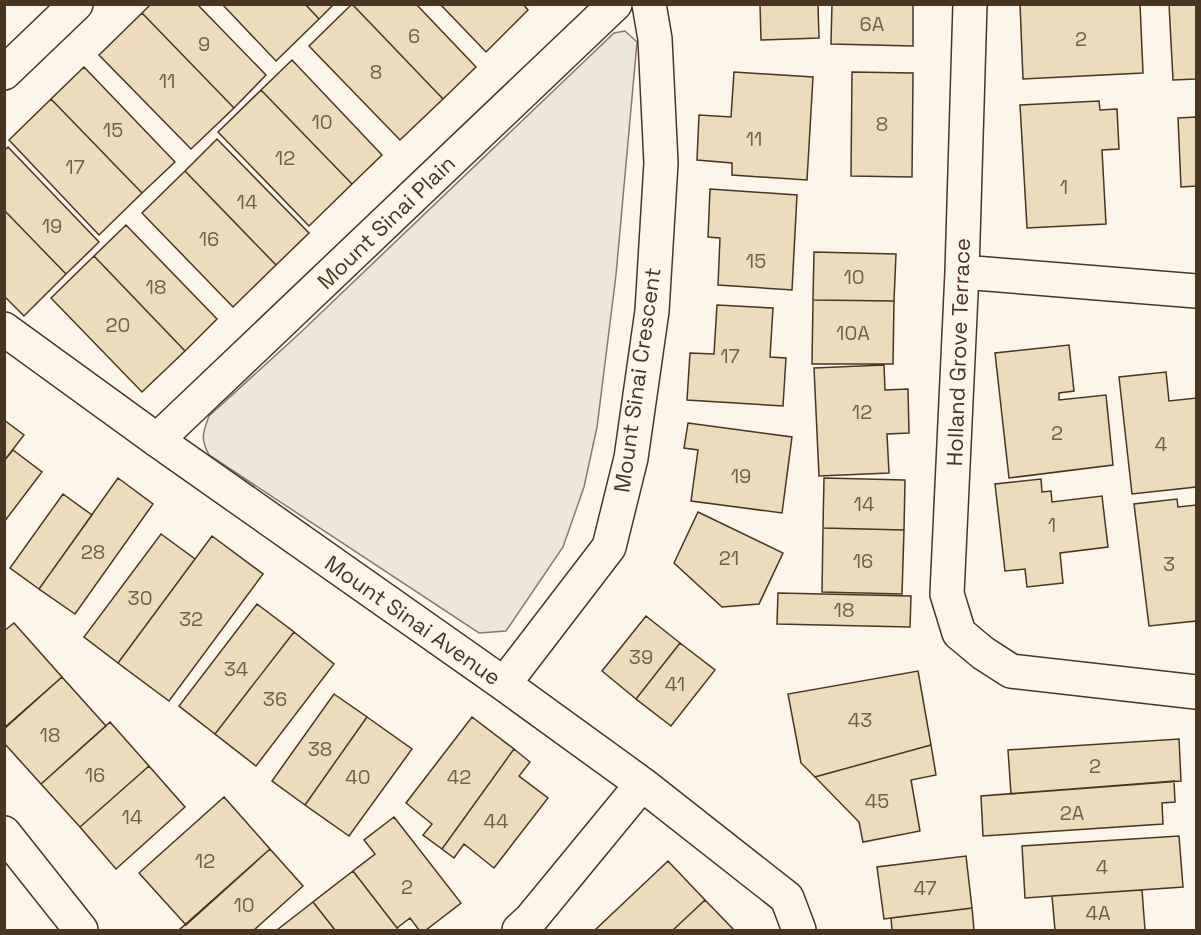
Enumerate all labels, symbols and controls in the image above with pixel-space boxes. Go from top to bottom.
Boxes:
house number: 6A [860,11,885,37]
house number: 6 [408,23,420,49]
house number: 2 [1075,26,1087,52]
house number: 9 [198,31,210,57]
house number: 8 [370,59,382,85]
house number: 11 [159,68,175,94]
house number: 10 [311,109,333,135]
house number: 8 [876,111,888,137]
house number: 15 [103,117,123,143]
house number: 11 [746,126,762,152]
house number: 12 [275,145,295,171]
street label: Mount Sinai Plain [311,149,461,295]
house number: 17 [65,154,85,180]
house number: 1 [1060,174,1068,200]
house number: 14 [237,189,257,215]
house number: 19 [42,213,62,239]
house number: 16 [199,226,219,252]
street label: Holland Grove Terrace [940,237,976,467]
house number: 15 [746,248,766,274]
house number: 10 [843,264,865,290]
street label: Mount Sinai Crescent [607,266,667,494]
house number: 18 [146,274,166,300]
house number: 20 [106,312,130,338]
house number: 10A [836,320,870,346]
house number: 17 [720,343,740,369]
house number: 12 [852,399,872,425]
house number: 2 [1051,420,1063,446]
house number: 4 [1155,431,1167,457]
house number: 19 [731,463,751,489]
house number: 14 [854,491,874,517]
house number: 1 [1048,512,1056,538]
house number: 28 [81,539,105,565]
house number: 21 [719,545,739,571]
house number: 16 [853,548,873,574]
street label: Mount Sinai Avenue [320,549,506,691]
house number: 3 [1163,551,1175,577]
house number: 30 [128,585,152,611]
house number: 18 [834,597,854,623]
house number: 32 [179,606,203,632]
house number: 39 [629,644,653,670]
house number: 34 [224,656,248,682]
house number: 41 [665,671,685,697]
house number: 36 [263,686,287,712]
house number: 43 [848,707,872,733]
house number: 18 [40,722,60,748]
house number: 38 [308,736,332,762]
house number: 2 [1089,753,1101,779]
house number: 16 [85,762,105,788]
house number: 40 [345,764,371,790]
house number: 42 [447,764,471,790]
house number: 45 [865,788,889,814]
house number: 2A [1060,800,1085,826]
house number: 14 [122,804,142,830]
house number: 44 [484,808,509,834]
house number: 12 [195,848,215,874]
house number: 4 [1096,854,1108,880]
house number: 2 [401,874,413,900]
house number: 47 [913,875,937,901]
house number: 10 [233,892,255,918]
house number: 4A [1085,900,1111,926]

